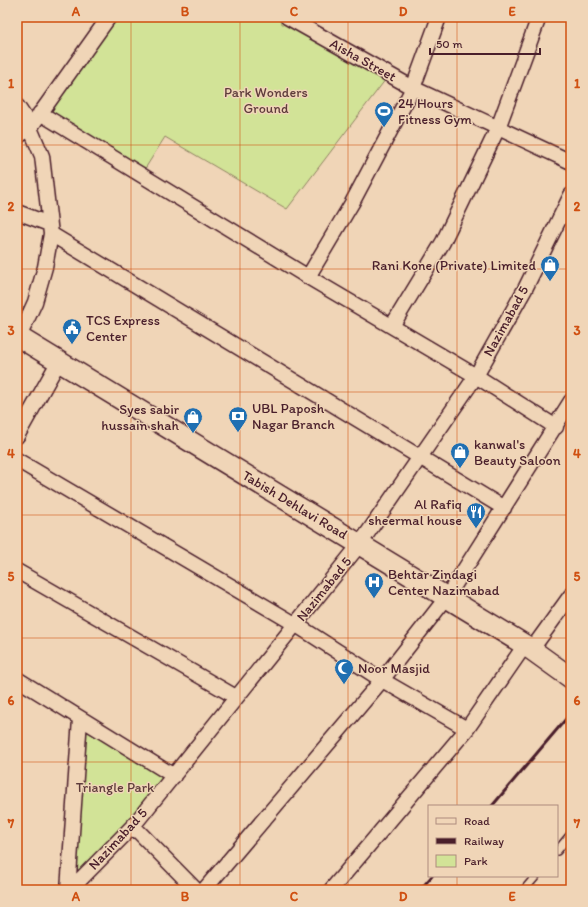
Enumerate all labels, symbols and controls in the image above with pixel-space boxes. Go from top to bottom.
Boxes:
text: A [71,4,81,19]
text: B [181,4,190,19]
text: C [290,4,299,19]
text: D [399,4,408,19]
text: E [508,4,516,19]
scale bar [430,30,540,56]
street label: Aisha Street [327,35,399,85]
text: 50 m [436,37,462,51]
text: 1 [8,76,14,91]
text: 1 [574,76,580,91]
park label: Park Wonders Ground [224,84,308,117]
place label: 24 Hours Fitness Gym [398,95,472,128]
sports icon: 24 Hours Fitness Gym [373,100,395,128]
text: 2 [8,199,15,214]
text: 2 [574,199,581,214]
shop icon: Rani Kone (Private) Limited [539,254,561,282]
place label: Rani Kone (Private) Limited [372,257,537,274]
street label: Nazimabad 5 [480,283,532,359]
place label: TCS Express Center [86,312,160,345]
public building icon: TCS Express Center [61,317,83,345]
text: 3 [7,323,15,338]
text: 3 [573,323,581,338]
place label: UBL Paposh Nagar Branch [252,400,335,433]
place label: Syes sabir hussain shah [101,401,180,434]
bank icon: UBL Paposh Nagar Branch [227,405,249,433]
shop icon: Syes sabir hussain shah [182,406,204,434]
place label: kanwal's Beauty Saloon [474,436,561,469]
shop icon: kanwal's Beauty Saloon [449,441,471,469]
text: 4 [7,446,15,461]
text: 4 [573,446,581,461]
street label: Tabish Dehlavi Road [239,467,351,543]
place label: Al Rafiq sheermal house [368,496,462,529]
restaurant icon: Al Rafiq sheermal house [465,501,487,529]
street label: Nazimabad 5 [293,553,355,625]
place label: Behtar Zindagi Center Nazimabad [388,566,500,599]
text: 5 [8,569,15,584]
text: 5 [574,569,581,584]
hospital icon: Behtar Zindagi Center Nazimabad [363,571,385,599]
mosque icon: Noor Masjid [333,657,355,685]
place label: Noor Masjid [358,660,430,677]
text: 6 [8,693,15,708]
text: 6 [574,693,581,708]
park label: Triangle Park [76,779,155,796]
street label: Nazimabad 5 [85,805,151,873]
legend [428,805,558,877]
text: Road [464,814,490,828]
text: 7 [7,816,15,831]
text: 7 [573,816,581,831]
text: Railway [464,834,504,848]
text: Park [464,854,488,868]
text: A [71,889,81,904]
text: B [181,889,190,904]
text: C [290,889,299,904]
text: D [399,889,408,904]
text: E [508,889,516,904]

